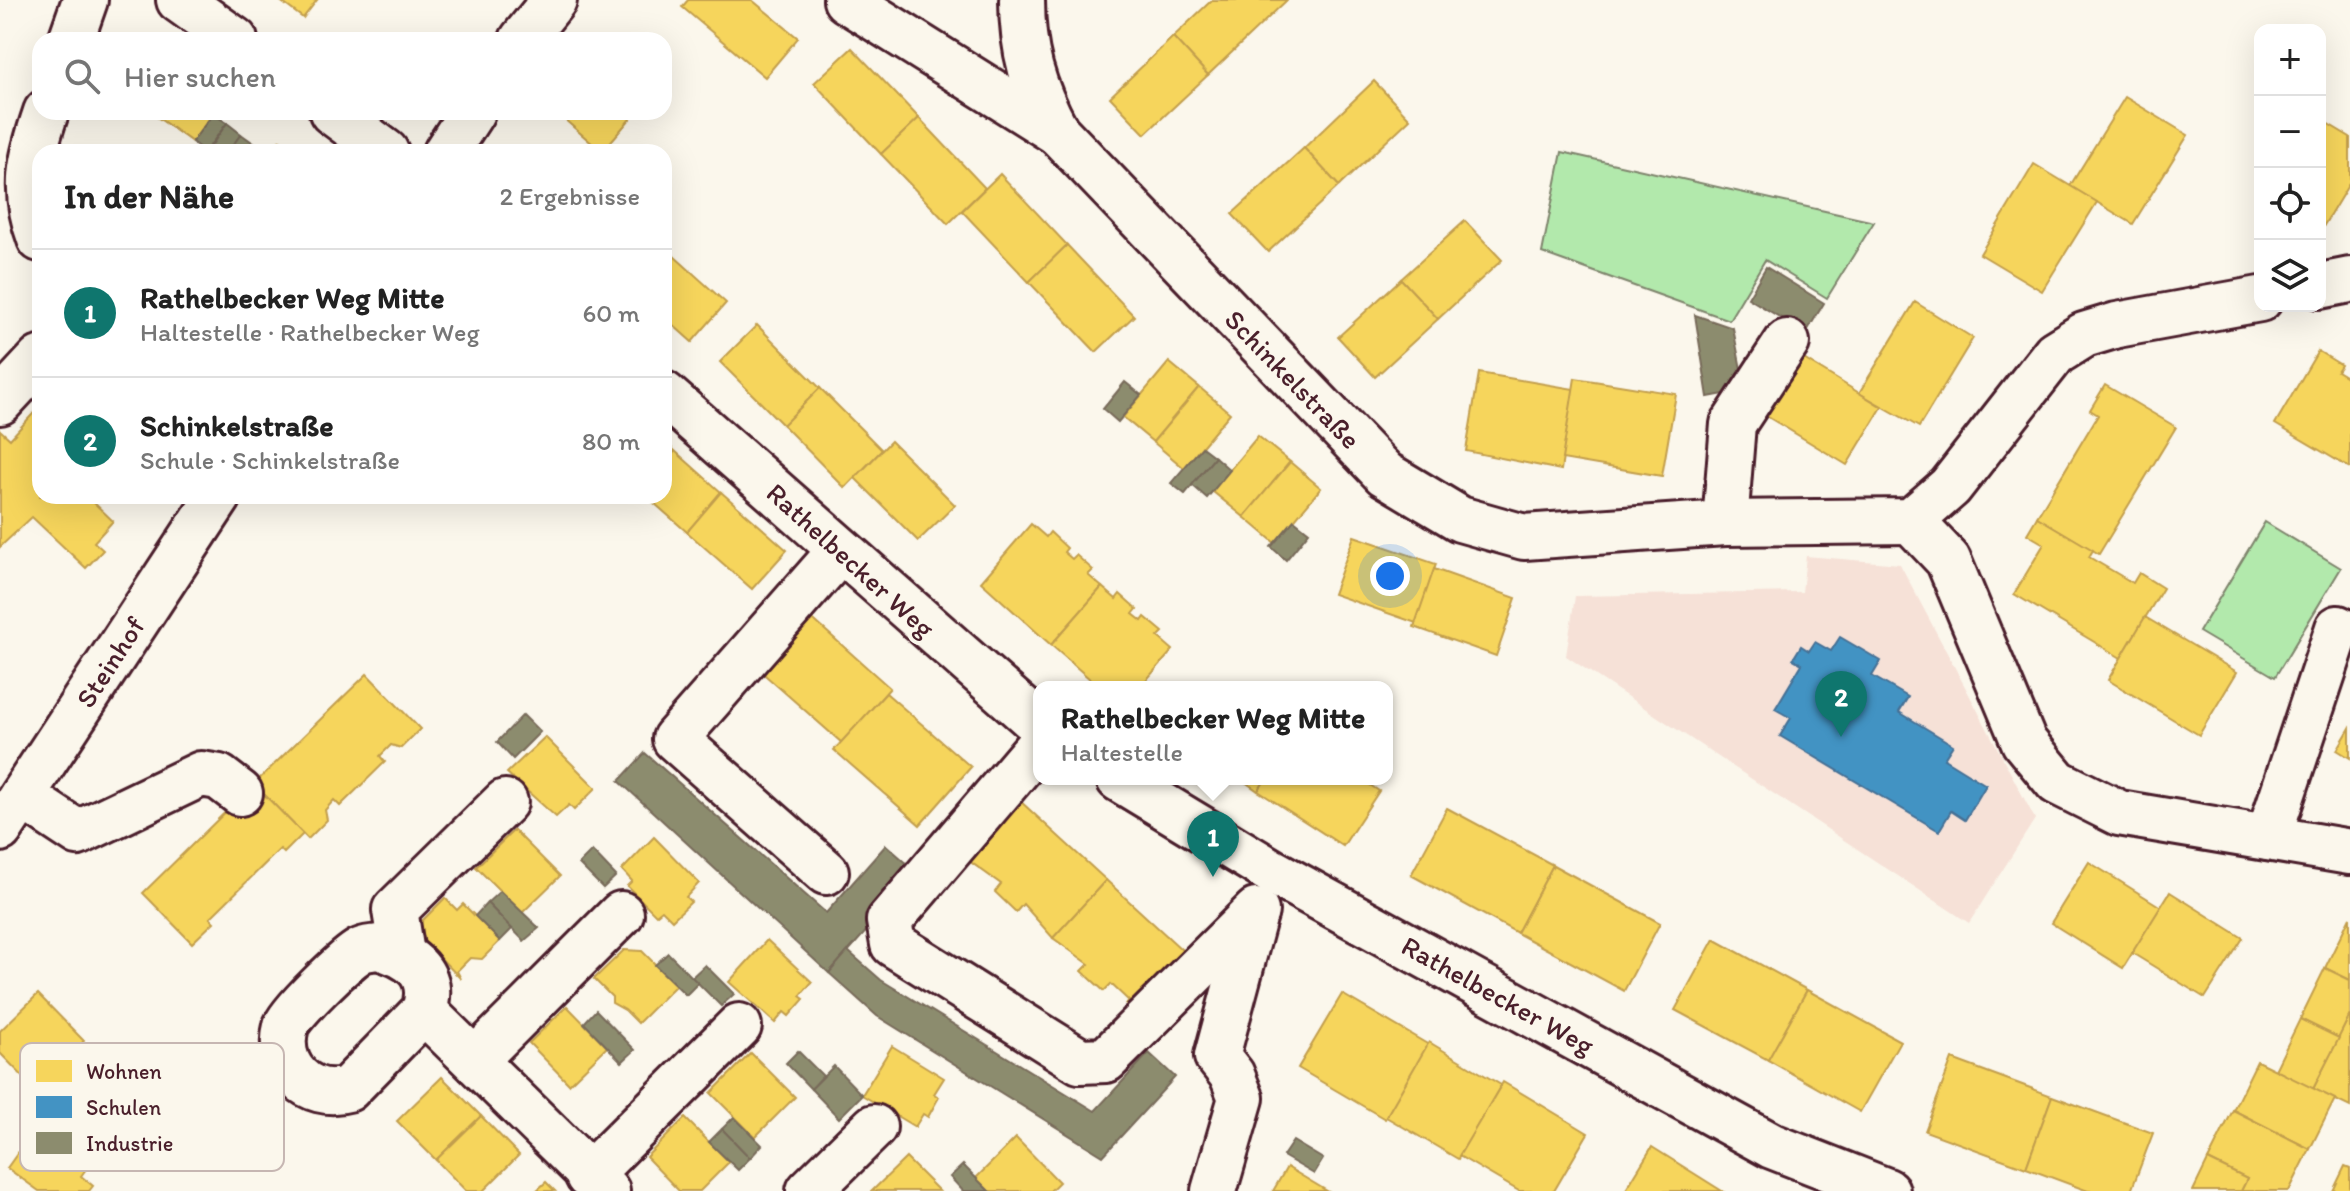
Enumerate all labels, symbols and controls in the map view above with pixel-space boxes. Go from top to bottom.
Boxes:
map controls [2254,24,2326,312]
button: + [2254,24,2326,96]
search box [32,32,672,120]
icon: search [60,54,104,98]
text: Hier suchen [124,58,276,95]
button: − [2254,96,2326,168]
button: locate [2254,168,2326,240]
text: In der Nähe [64,176,234,217]
text: 2 Ergebnisse [500,180,640,212]
button: layers [2254,240,2326,312]
text: Rathelbecker Weg Mitte [140,279,445,316]
text: 1 [84,297,96,329]
text: 60 m [583,297,640,329]
street label: Schinkelstraße [1218,302,1368,456]
text: Haltestelle · Rathelbecker Weg [140,316,480,348]
text: Schinkelstraße [140,407,334,444]
text: 2 [83,425,97,457]
text: 80 m [582,425,640,457]
text: Schule · Schinkelstraße [140,444,400,476]
street label: Rathelbecker Weg [760,475,943,645]
your location [1370,556,1410,596]
street label: Steinhof [68,610,152,714]
pin: 2 [1815,671,1867,737]
popup [1033,681,1393,785]
text: Rathelbecker Weg Mitte [1061,699,1365,736]
text: Haltestelle [1061,736,1183,768]
pin: 1 [1187,811,1239,877]
street label: Rathelbecker Weg [1396,928,1601,1062]
legend [20,1043,284,1171]
text: Wohnen [86,1058,162,1085]
text: Schulen [86,1094,162,1121]
text: Industrie [86,1130,173,1157]

